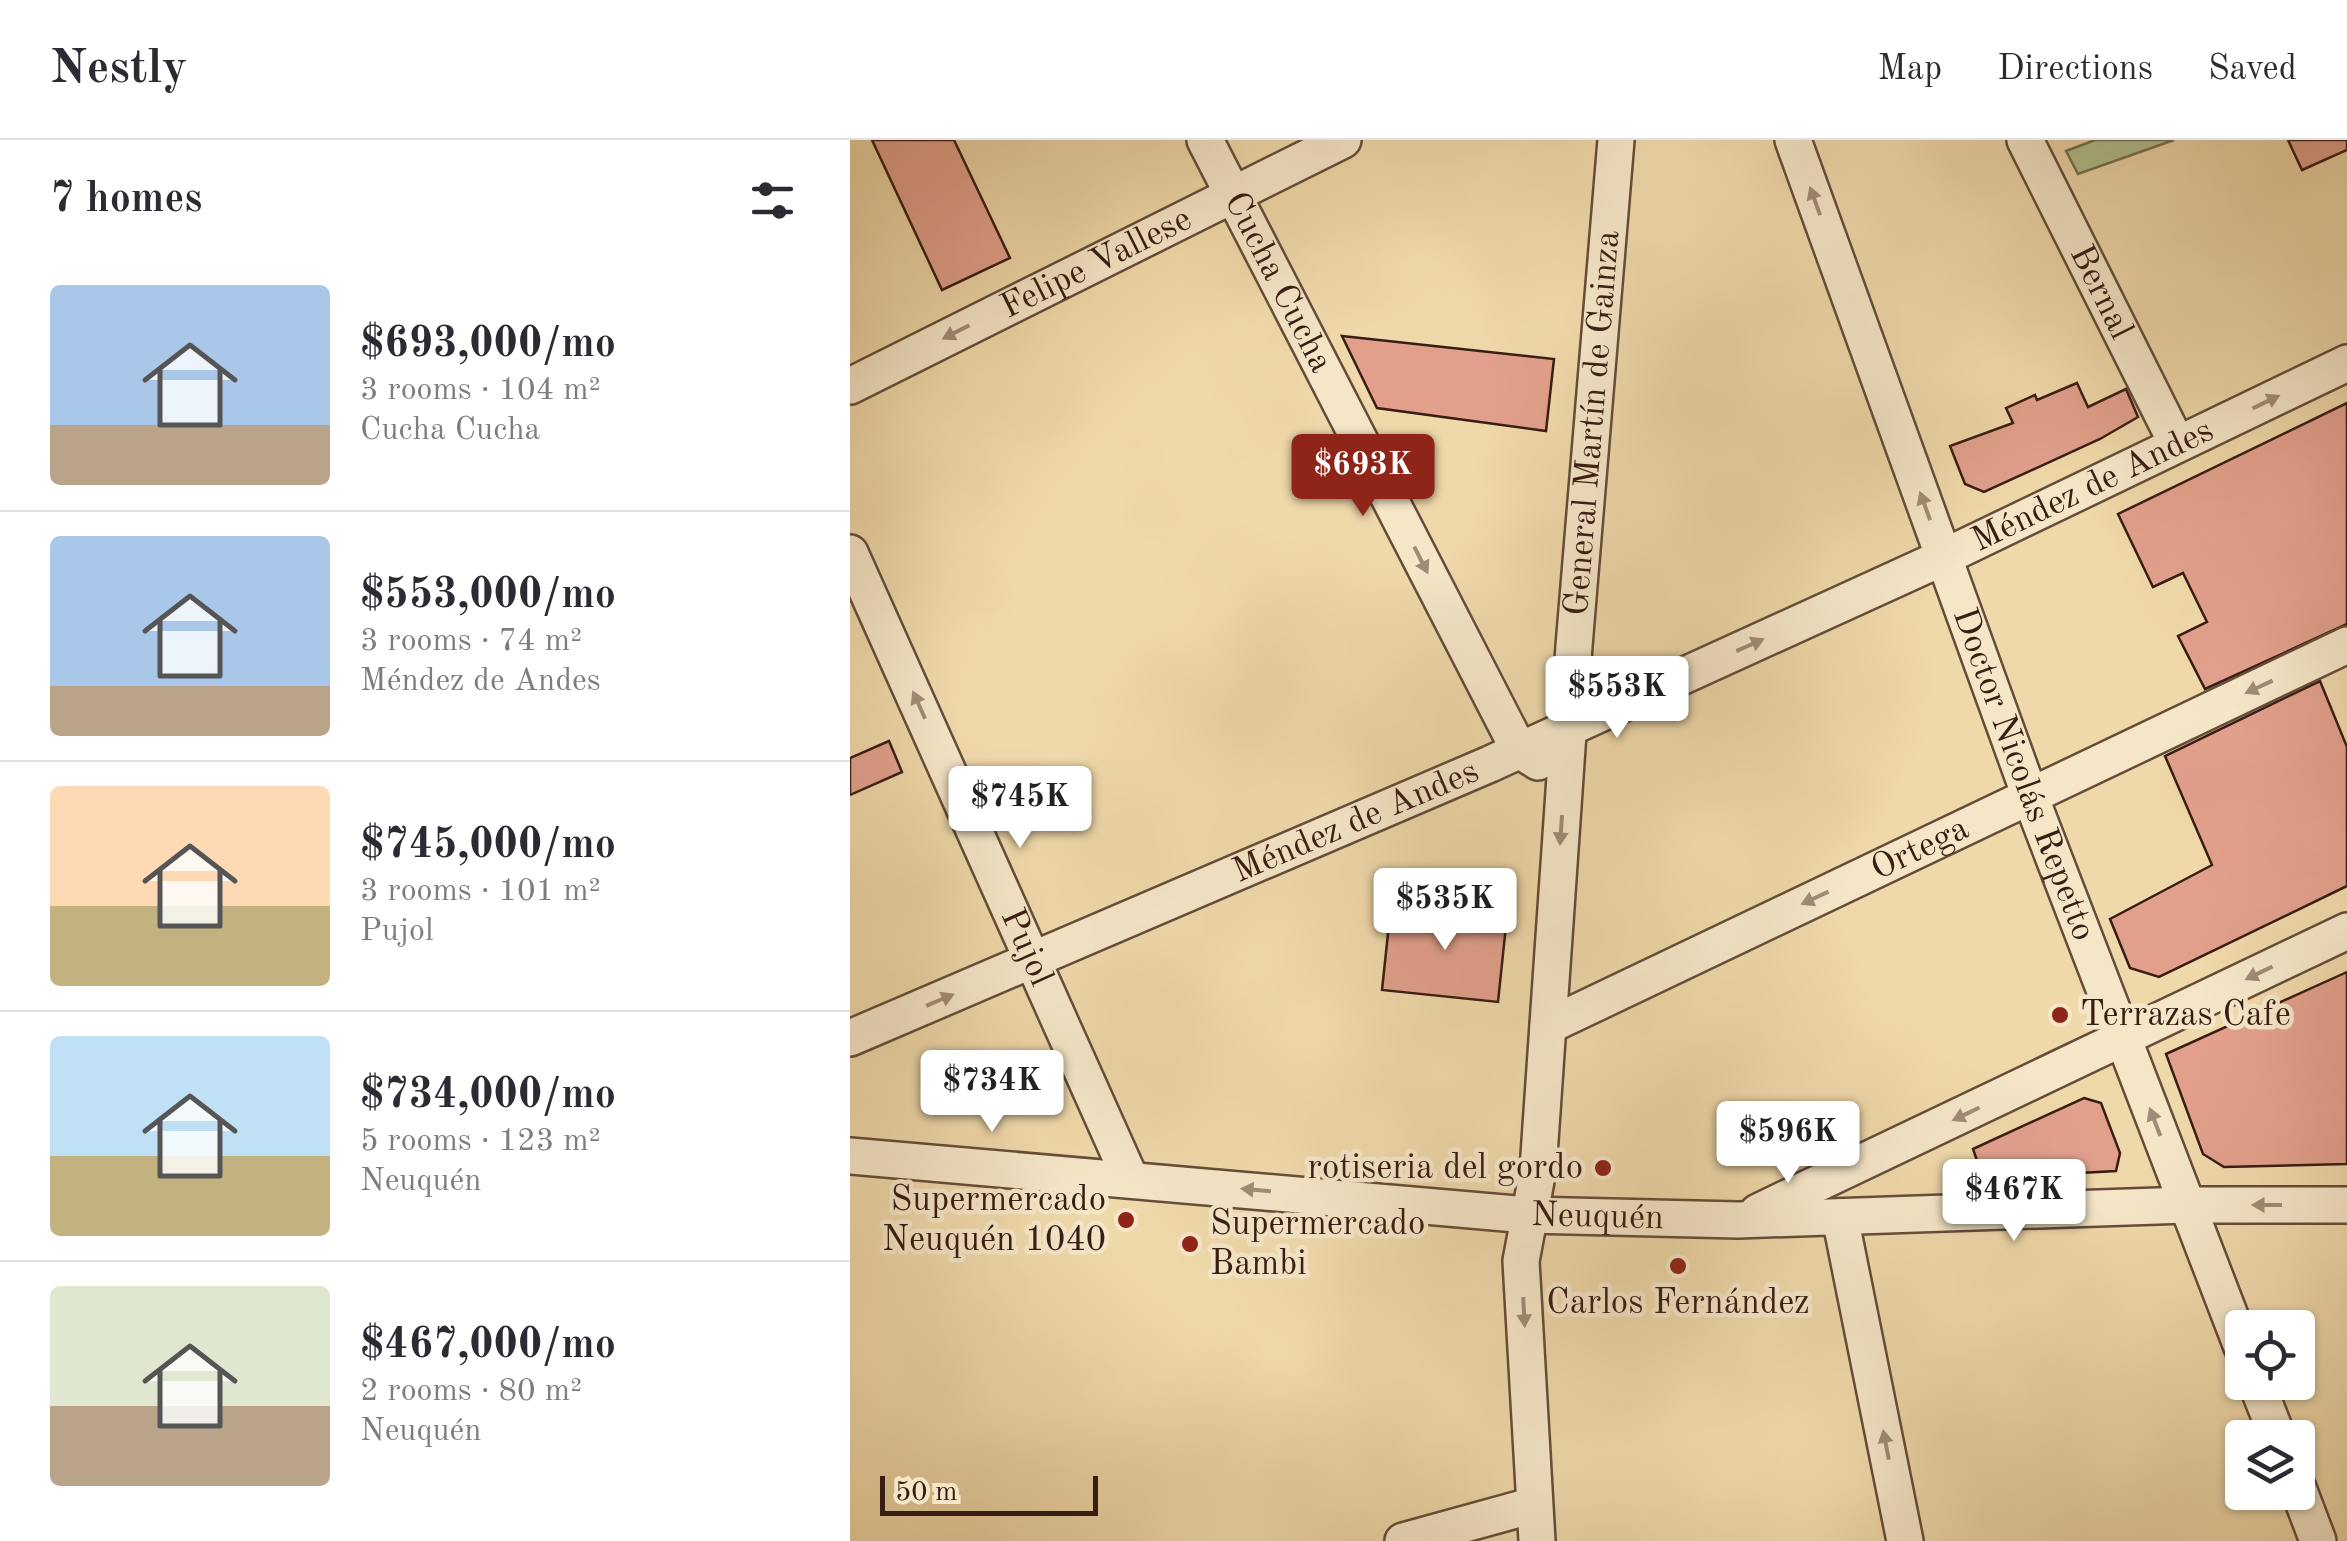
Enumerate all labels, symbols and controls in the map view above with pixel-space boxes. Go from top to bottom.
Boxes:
text: Nestly [50,45,187,93]
text: Map [1877,52,1942,87]
text: Directions [1997,52,2153,87]
text: Saved [2208,52,2297,87]
icon: filters [745,173,800,228]
text: 7 homes [50,179,202,221]
one-way arrow [1807,185,1822,215]
street label: Cucha Cucha [1218,187,1339,378]
street label: Felipe Vallese [995,201,1197,325]
street label: General Martín de Gainza [1559,229,1626,617]
street label: Bernal [2063,239,2139,345]
one-way arrow [942,323,971,340]
text: $693,000/mo [360,324,616,366]
icon: home [130,325,250,445]
text: 3 rooms · 104 m² [360,375,601,407]
one-way arrow [2251,393,2280,410]
street label: Méndez de Andes [1966,413,2219,558]
text: Cucha Cucha [360,415,540,447]
pin: $693K [1293,434,1433,519]
text: $693K [1314,450,1412,482]
one-way arrow [1917,491,1932,521]
one-way arrow [1412,546,1429,575]
text: $553,000/mo [360,575,616,617]
icon: home [130,576,250,696]
street label: Doctor Nicolás Repetto [1946,603,2101,946]
text: 3 rooms · 74 m² [360,626,582,658]
one-way arrow [1736,636,1765,653]
pin: $553K [1547,656,1687,741]
text: Méndez de Andes [360,666,601,698]
text: $553K [1568,672,1666,704]
one-way arrow [2244,678,2273,695]
one-way arrow [911,690,927,720]
street label: Méndez de Andes [1228,754,1484,889]
pin: $745K [950,766,1090,851]
text: $745K [971,782,1069,814]
street label: Ortega [1866,811,1974,887]
one-way arrow [1553,815,1569,847]
text: $745,000/mo [360,825,616,867]
icon: home [130,826,250,946]
pin: $535K [1375,868,1515,953]
text: 3 rooms · 101 m² [360,876,601,908]
text: $535K [1396,884,1494,916]
one-way arrow [1800,889,1829,906]
street label: Pujol [994,903,1059,991]
text: Pujol [360,916,434,948]
one-way arrow [2244,964,2273,981]
one-way arrow [925,992,955,1008]
place label: Terrazas Cafe [2080,998,2291,1033]
marker: Terrazas Cafe [2049,1004,2071,1026]
pin: $734K [922,1050,1062,1135]
text: $734K [943,1066,1041,1098]
text: $734,000/mo [360,1075,616,1117]
icon: home [130,1076,250,1196]
pin: $596K [1718,1101,1858,1186]
one-way arrow [1952,1105,1981,1122]
one-way arrow [2146,1107,2162,1137]
text: $596K [1739,1117,1837,1149]
text: 5 rooms · 123 m² [360,1126,601,1158]
place label: rotiseria del gordo [1308,1151,1583,1186]
marker: rotiseria del gordo [1592,1157,1614,1179]
pin: $467K [1944,1159,2084,1244]
text: Neuquén [360,1166,482,1198]
text: $467K [1965,1175,2063,1207]
one-way arrow [1240,1181,1272,1197]
place label: Supermercado Neuquén 1040 [882,1183,1106,1258]
one-way arrow [2251,1197,2283,1213]
street label: Neuquén [1530,1198,1664,1236]
place label: Supermercado Bambi [1210,1207,1425,1282]
marker: Supermercado Neuquén 1040 [1115,1209,1137,1231]
marker: Supermercado Bambi [1179,1233,1201,1255]
marker: Carlos Fernández [1667,1255,1689,1277]
place label: Carlos Fernández [1546,1286,1810,1321]
one-way arrow [1516,1296,1532,1328]
map controls [2225,1310,2315,1510]
button: locate [2225,1310,2315,1400]
text: $467,000/mo [360,1325,616,1367]
icon: home [130,1326,250,1446]
text: 2 rooms · 80 m² [360,1376,582,1408]
text: Neuquén [360,1416,482,1448]
button: layers [2225,1420,2315,1510]
one-way arrow [1877,1430,1893,1461]
scale bar [880,1471,1098,1516]
text: 50 m [895,1479,958,1507]

